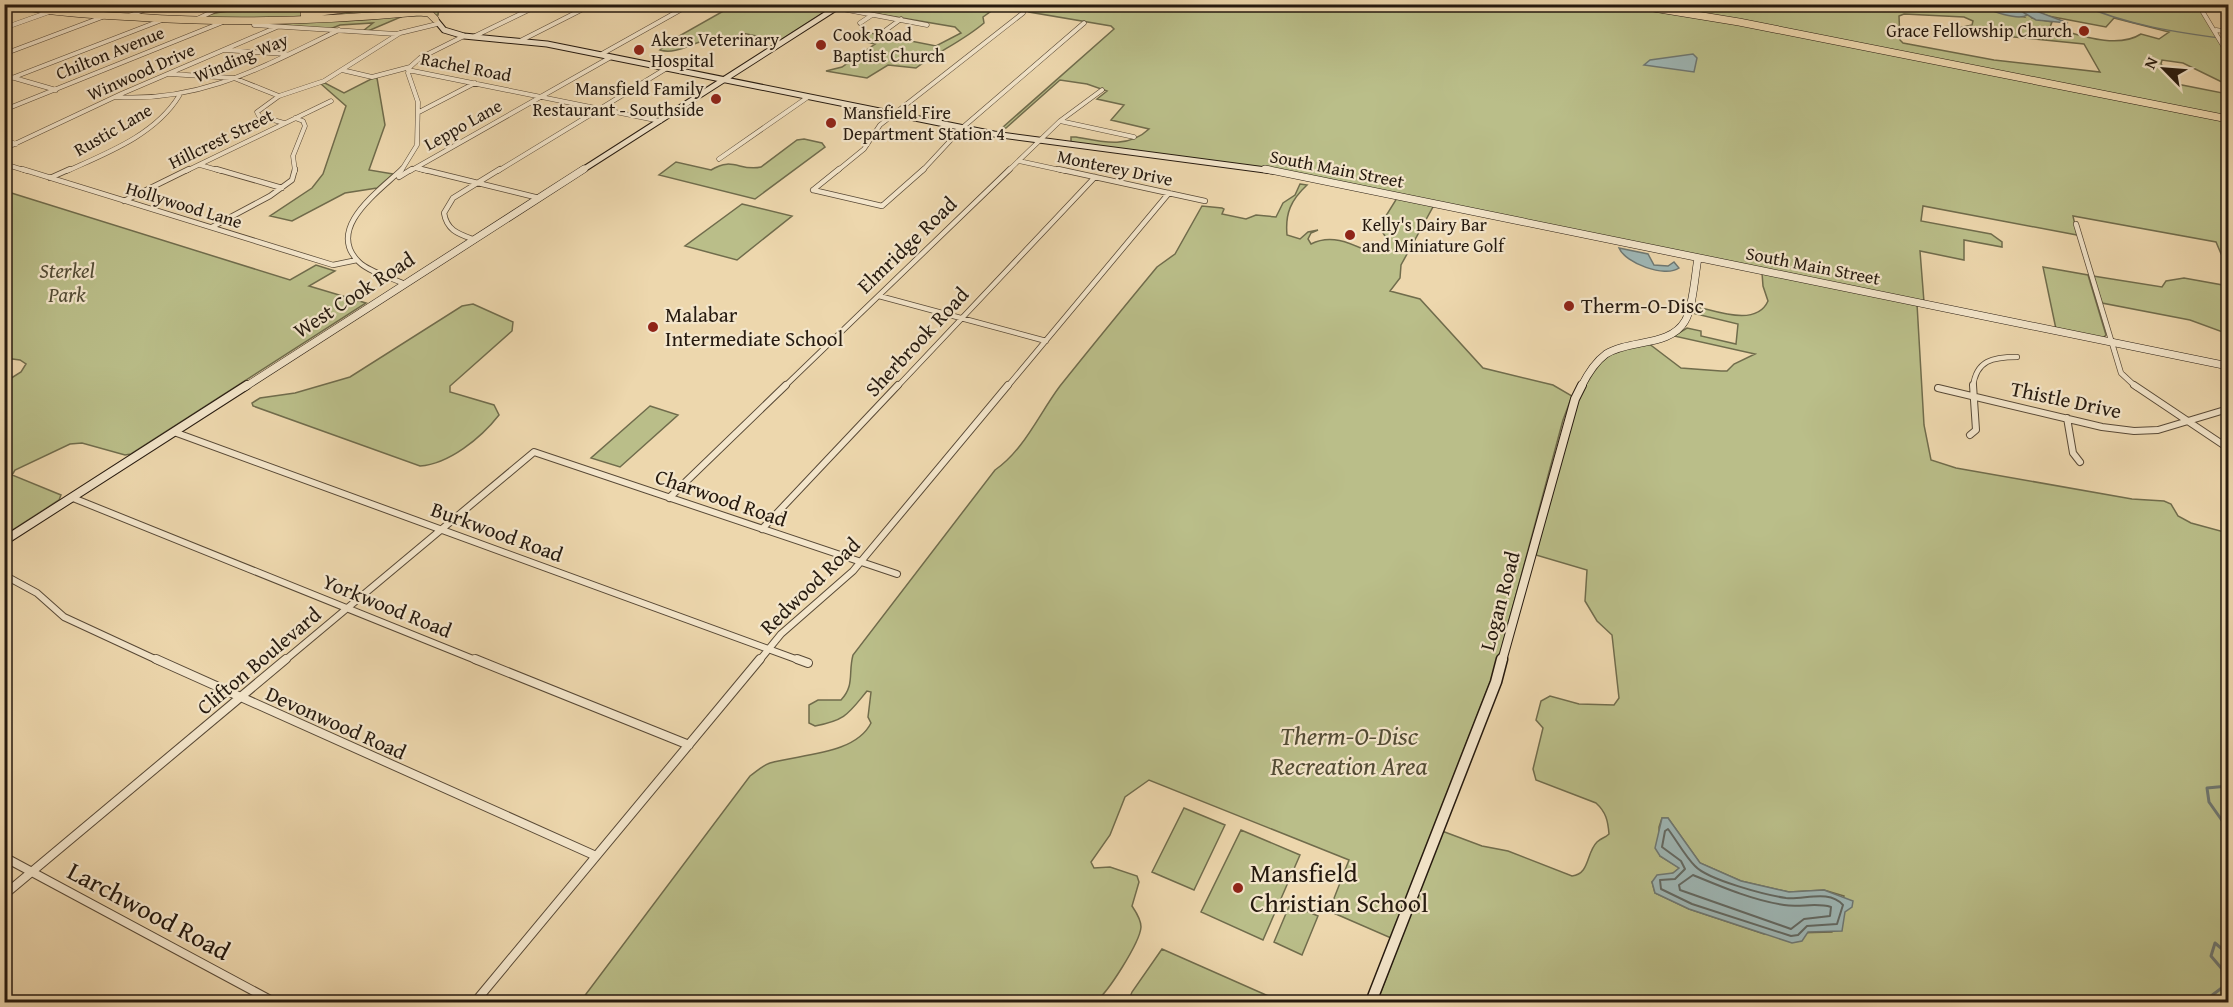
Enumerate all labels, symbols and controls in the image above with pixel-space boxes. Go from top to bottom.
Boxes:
place label: Grace Fellowship Church [1886,17,2072,44]
street label: Chilton Avenue [51,18,168,87]
place label: Cook Road Baptist Church [833,21,945,69]
marker: Grace Fellowship Church [2077,24,2091,38]
street label: Winding Way [189,26,292,90]
place label: Akers Veterinary Hospital [651,26,779,74]
street label: Winwood Drive [83,36,199,107]
marker: Cook Road Baptist Church [814,38,828,52]
north arrow [2134,39,2194,99]
marker: Akers Veterinary Hospital [632,43,646,57]
street label: Rachel Road [418,44,514,89]
text: N [2137,52,2164,73]
place label: Mansfield Family Restaurant - Southside [533,75,704,123]
street label: Leppo Lane [419,92,507,157]
marker: Mansfield Family Restaurant - Southside [709,92,723,106]
street label: Rustic Lane [69,96,157,163]
place label: Mansfield Fire Department Station 4 [843,99,1005,147]
street label: Hillcrest Street [164,101,278,176]
marker: Mansfield Fire Department Station 4 [824,116,838,130]
street label: Monterey Drive [1055,142,1176,193]
street label: South Main Street [1268,142,1407,195]
street label: Hollywood Lane [123,174,246,235]
street label: Elmridge Road [850,188,964,300]
place label: Kelly's Dairy Bar and Miniature Golf [1362,211,1506,259]
marker: Kelly's Dairy Bar and Miniature Golf [1343,228,1357,242]
street label: South Main Street [1744,239,1883,292]
street label: West Cook Road [287,243,421,346]
park label: Sterkel Park [39,255,95,310]
street label: Sherbrook Road [857,279,976,404]
place label: Therm-O-Disc [1581,290,1704,321]
place label: Malabar Intermediate School [665,299,844,354]
marker: Therm-O-Disc [1562,299,1576,313]
marker: Malabar Intermediate School [646,320,660,334]
street label: Thistle Drive [2008,373,2125,426]
street label: Charwood Road [651,460,792,535]
street label: Burkwood Road [427,493,568,570]
street label: Redwood Road [753,529,867,642]
street label: Logan Road [1471,547,1528,654]
street label: Yorkwood Road [318,565,457,646]
street label: Clifton Boulevard [190,599,328,722]
street label: Devonwood Road [261,678,412,768]
park label: Therm-O-Disc Recreation Area [1269,716,1428,785]
street label: Larchwood Road [61,851,238,970]
place label: Mansfield Christian School [1250,853,1428,922]
marker: Mansfield Christian School [1231,881,1245,895]

